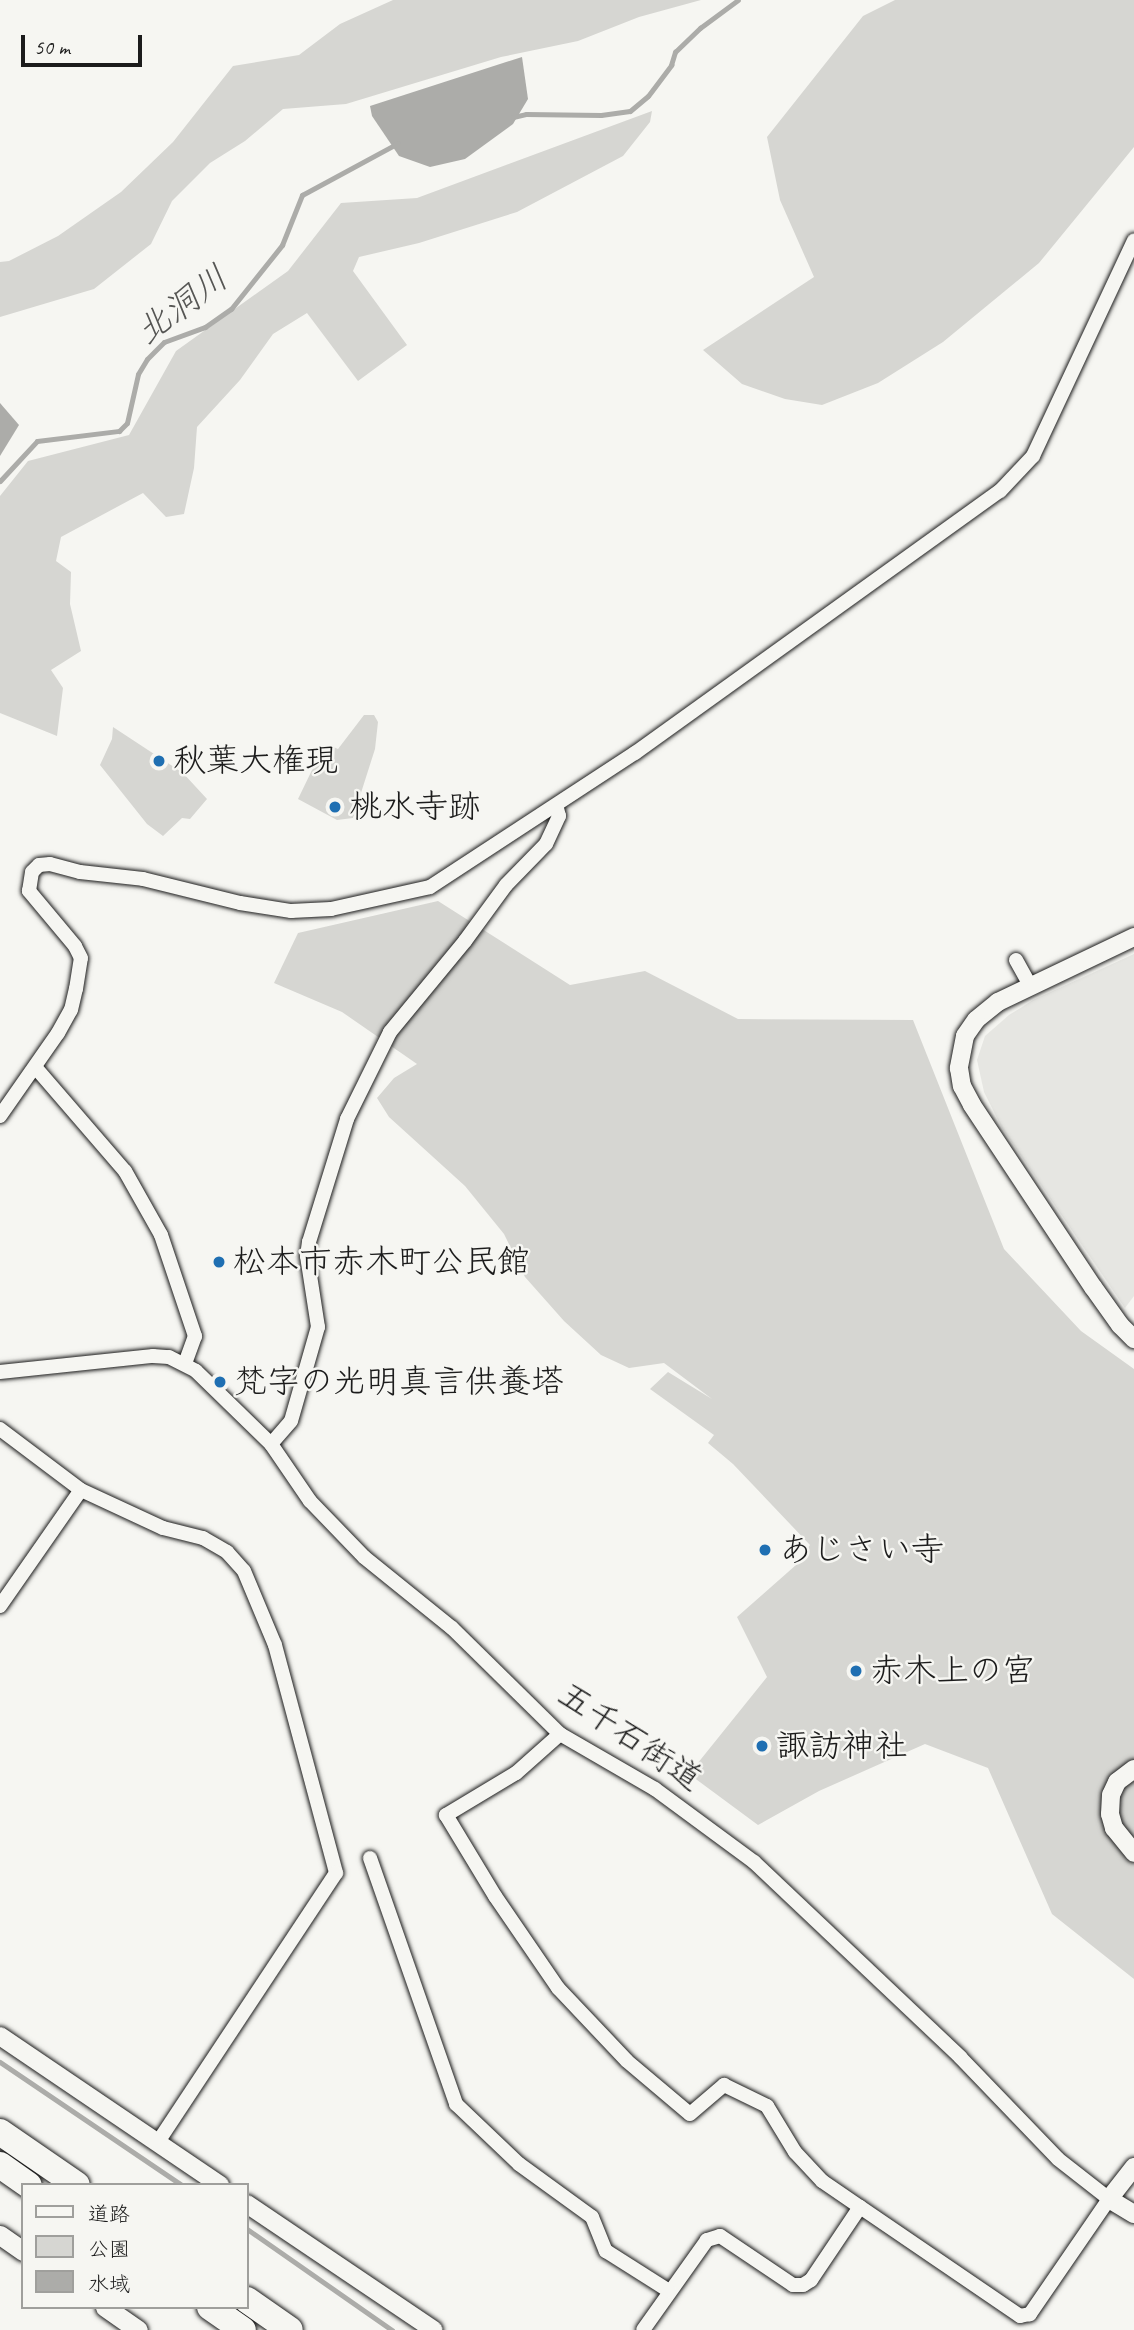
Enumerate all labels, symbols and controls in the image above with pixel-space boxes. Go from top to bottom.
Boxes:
scale bar [24,21,145,65]
text: 50 m [34,34,70,60]
water label: 北洞川 [127,257,237,353]
place label: 秋葉大権現 [173,741,338,781]
marker: 秋葉大権現 [151,753,167,769]
place label: 桃水寺跡 [349,787,481,827]
marker: 桃水寺跡 [327,799,343,815]
place label: 松本市赤木町公民館 [233,1242,530,1282]
marker: 松本市赤木町公民館 [211,1254,227,1270]
place label: 梵字の光明真言供養塔 [234,1362,564,1402]
marker: 梵字の光明真言供養塔 [212,1374,228,1390]
place label: あじさい寺 [779,1530,944,1570]
marker: あじさい寺 [757,1542,773,1558]
place label: 赤木上の宮 [870,1651,1035,1691]
marker: 赤木上の宮 [848,1663,864,1679]
street label: 五千石街道 [551,1674,709,1800]
place label: 諏訪神社 [776,1726,908,1766]
marker: 諏訪神社 [754,1738,770,1754]
legend [21,2183,248,2309]
text: 道路 [88,2201,130,2227]
text: 公園 [88,2236,130,2262]
text: 水域 [88,2271,130,2297]

